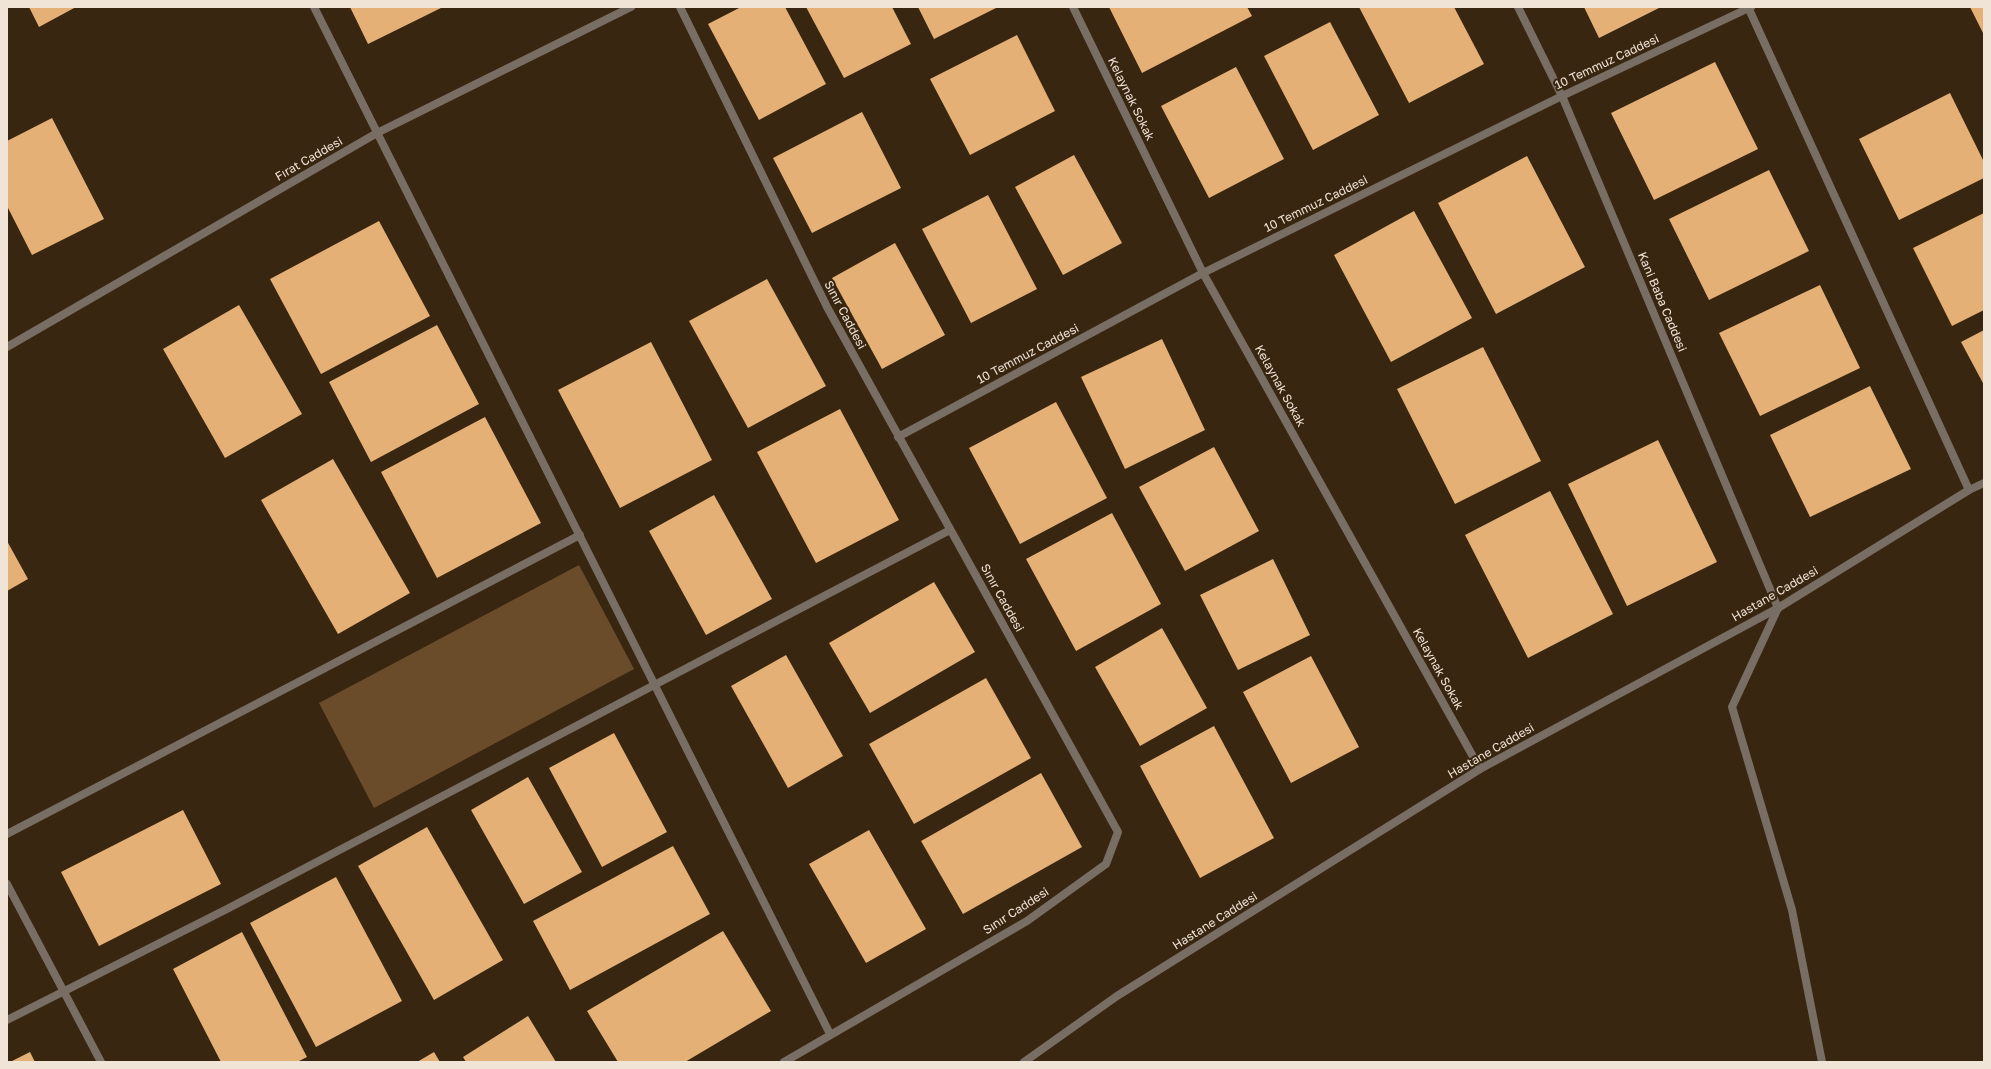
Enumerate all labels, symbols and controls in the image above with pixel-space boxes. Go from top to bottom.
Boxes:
street label: 10 Temmuz Caddesi [1553,32,1661,92]
street label: Kelaynak Sokak [1105,55,1157,143]
street label: Fırat Caddesi [273,134,345,184]
street label: 10 Temmuz Caddesi [1262,173,1370,235]
street label: Kani Baba Caddesi [1635,250,1689,354]
street label: Sınır Caddesi [821,278,869,352]
street label: 10 Temmuz Caddesi [975,321,1081,387]
street label: Kelaynak Sokak [1252,343,1308,429]
street label: Sınır Caddesi [977,562,1027,634]
street label: Hastane Caddesi [1729,563,1821,625]
street label: Kelaynak Sokak [1410,626,1466,712]
street label: Hastane Caddesi [1445,720,1537,782]
street label: Sınır Caddesi [980,884,1052,938]
street label: Hastane Caddesi [1170,889,1260,953]

